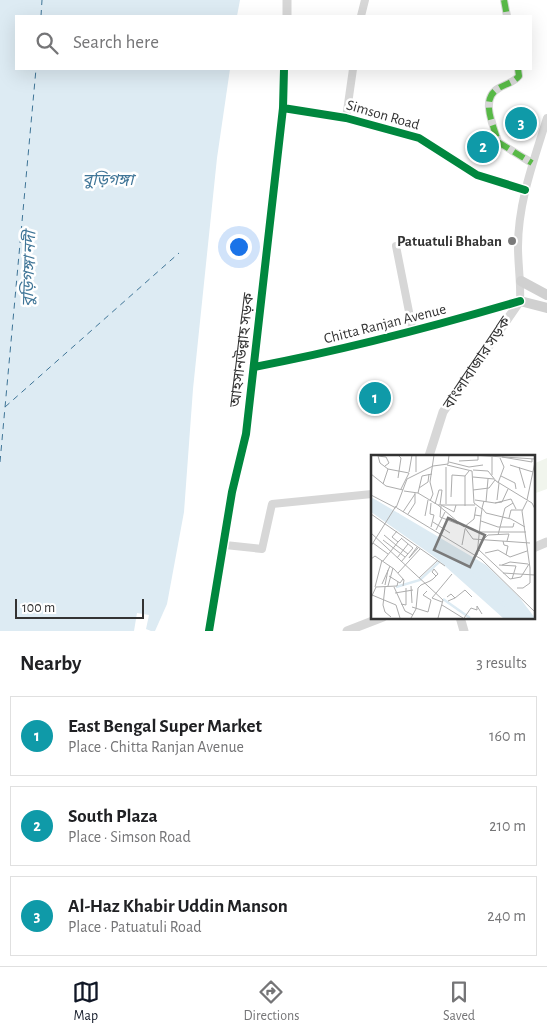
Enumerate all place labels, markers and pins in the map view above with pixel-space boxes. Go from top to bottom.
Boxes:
pin: 3 [505,104,537,142]
pin: 2 [467,128,499,166]
place label: Patuatuli Bhaban [397,234,502,249]
marker: Patuatuli Bhaban [506,235,518,247]
pin: 1 [359,379,391,417]

